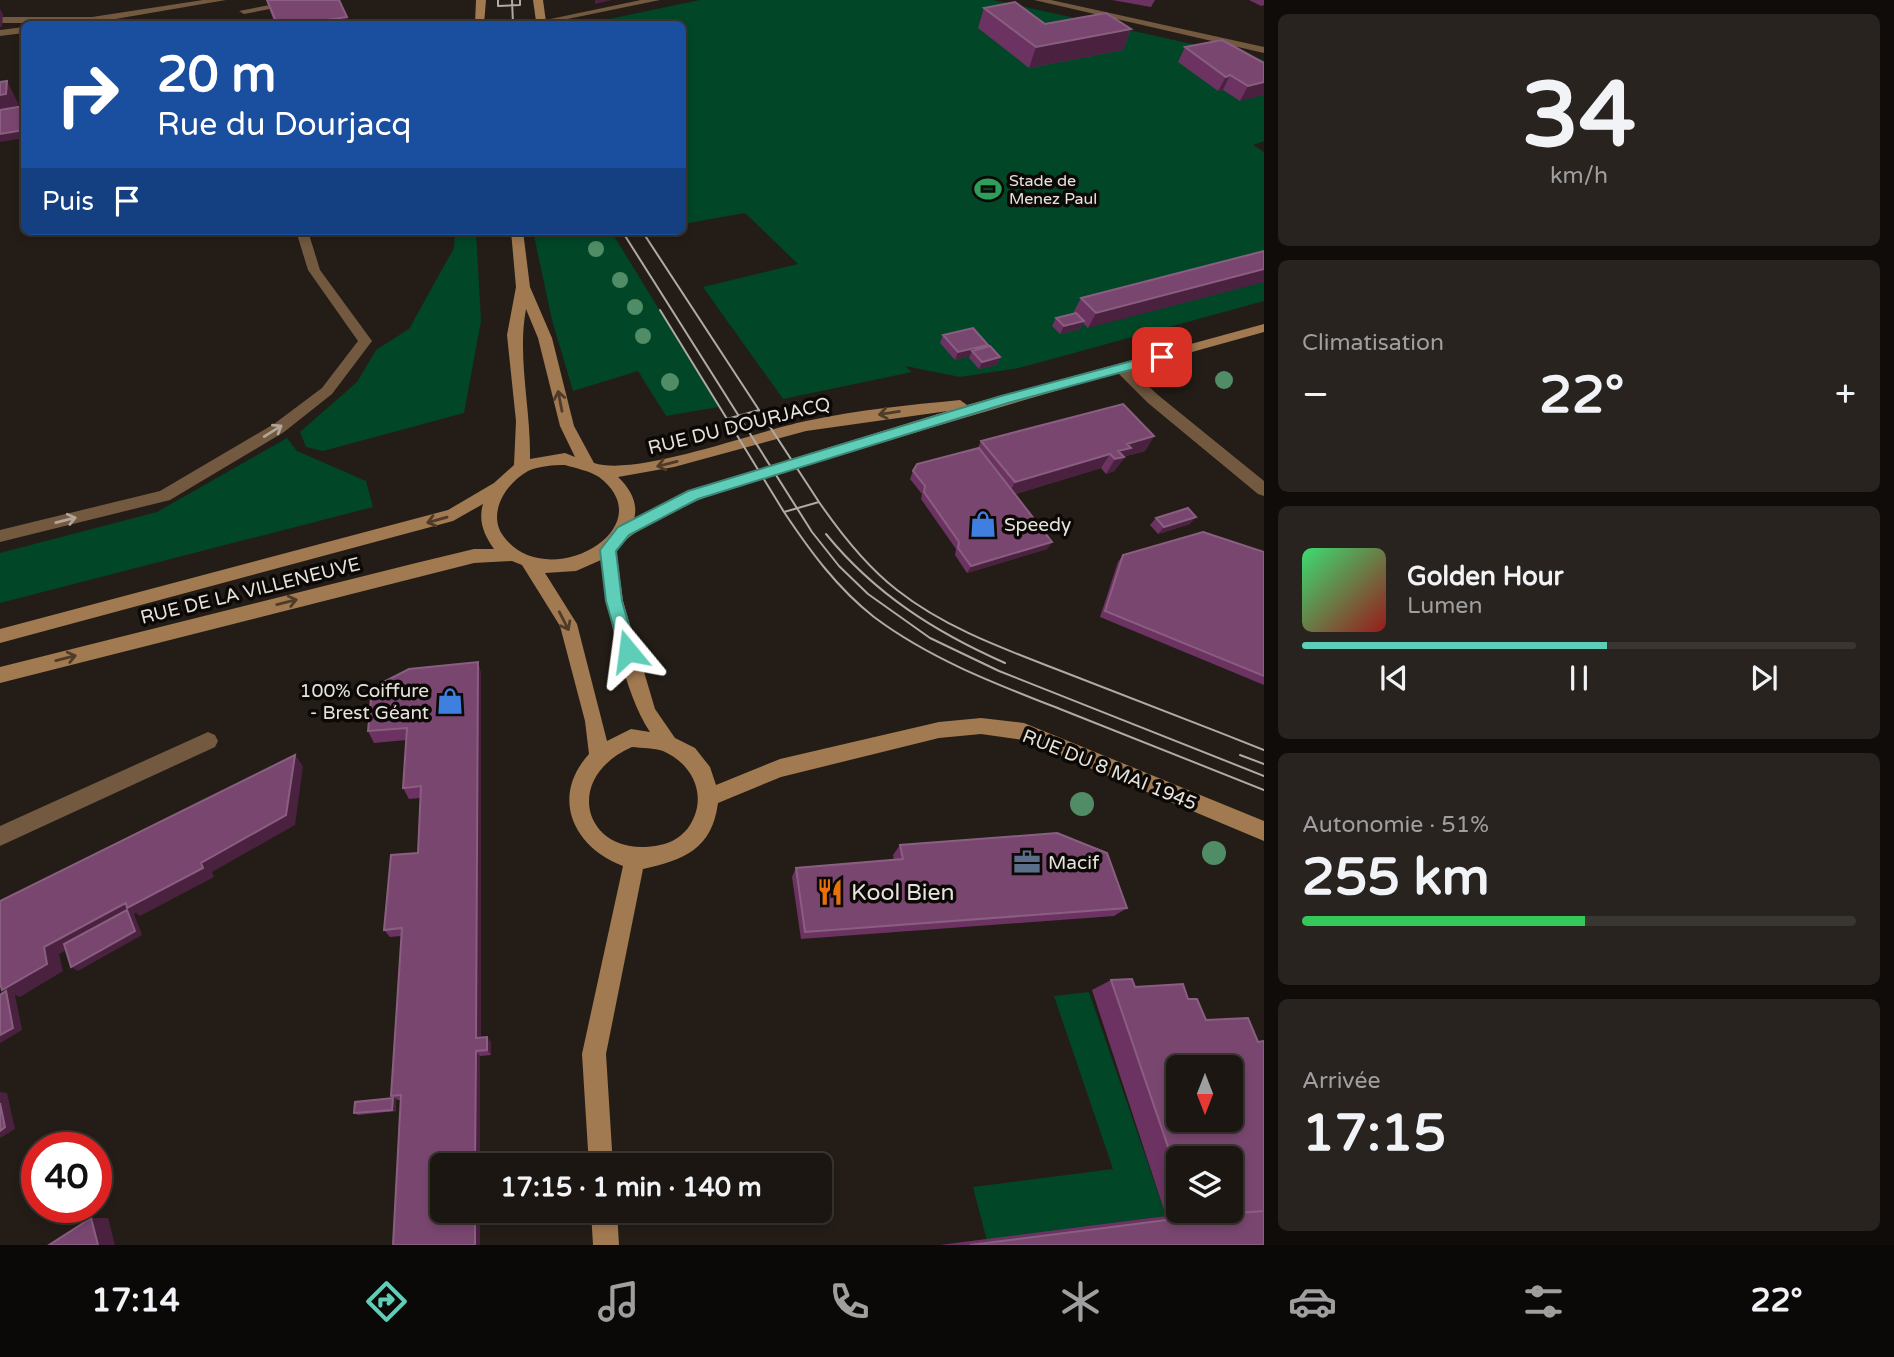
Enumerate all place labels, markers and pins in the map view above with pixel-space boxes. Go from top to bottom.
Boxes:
place label: Stade de Menez Paul [1009,171,1097,209]
sports icon: Stade de Menez Paul [973,174,1003,204]
pin [1132,327,1192,387]
shop icon: Speedy [968,509,998,539]
place label: Speedy [1004,514,1071,536]
place label: 100% Coiffure - Brest Géant [300,680,429,724]
shop icon: 100% Coiffure - Brest Géant [435,686,465,716]
office icon: Macif [1012,847,1042,877]
place label: Macif [1048,852,1100,874]
restaurant icon: Kool Bien [815,877,845,907]
place label: Kool Bien [851,879,955,907]

